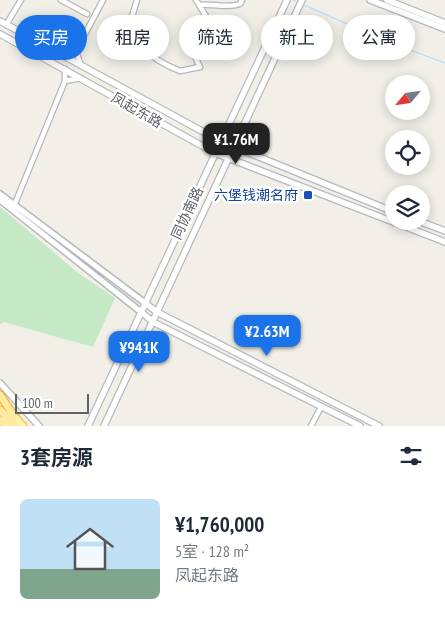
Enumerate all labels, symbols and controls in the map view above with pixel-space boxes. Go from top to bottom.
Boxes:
chip: 买房 [15,15,87,60]
chip: 租房 [97,15,169,60]
chip: 筛选 [179,15,251,60]
chip: 新上 [261,15,333,60]
chip: 公寓 [343,15,415,60]
north arrow [385,75,430,120]
map controls [385,75,430,230]
street label: 凤起东路 [108,88,166,132]
pin: ¥1.76M [195,122,277,165]
text: ¥1.76M [214,129,258,149]
button: locate [385,130,430,175]
street label: 同协南路 [167,184,207,242]
button: layers [385,185,430,230]
place label: 六堡钱潮名府 [214,186,298,204]
marker: 六堡钱潮名府 [302,189,314,201]
pin: ¥2.63M [226,314,308,357]
text: ¥2.63M [245,321,289,341]
pin: ¥941K [104,330,174,373]
text: ¥941K [120,337,158,357]
scale bar [15,391,89,414]
text: 100 m [22,394,53,412]
icon: filters [397,442,425,470]
text: 3套房源 [20,444,93,471]
text: ¥1,760,000 [175,511,264,538]
icon: home [60,519,120,579]
text: 5室 · 128 m² [175,541,249,561]
text: 凤起东路 [175,565,239,585]

